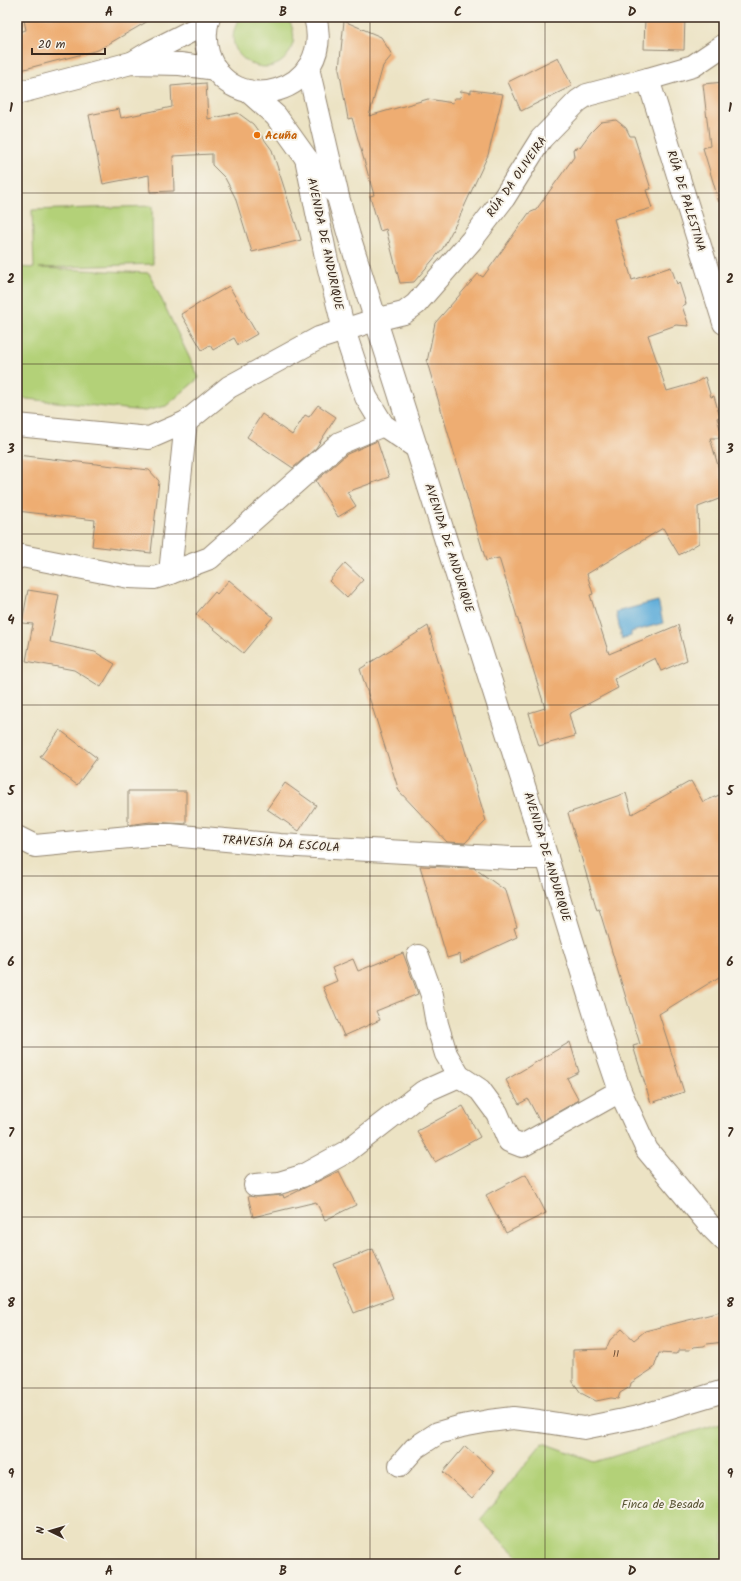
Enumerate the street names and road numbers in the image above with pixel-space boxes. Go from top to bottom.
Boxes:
street label: RÚA DA OLIVEIRA [482,133,552,221]
street label: RÚA DE PALESTINA [662,148,710,254]
street label: AVENIDA DE ANDURIQUE [302,176,349,313]
street label: AVENIDA DE ANDURIQUE [419,481,479,616]
street label: AVENIDA DE ANDURIQUE [518,790,576,925]
street label: TRAVESÍA DA ESCOLA [221,830,341,858]

